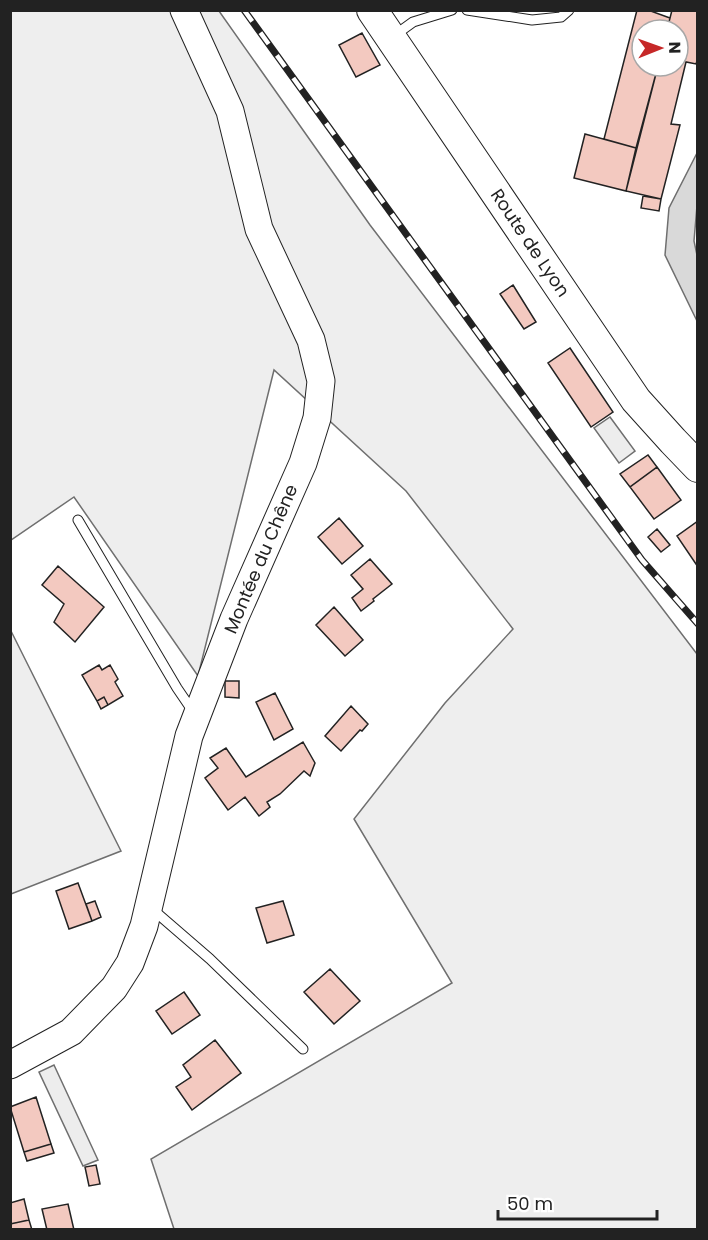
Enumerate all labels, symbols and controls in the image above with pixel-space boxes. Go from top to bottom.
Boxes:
north arrow [630,18,690,78]
text: N [663,42,686,54]
street label: Route de Lyon [485,184,576,302]
street label: Montée du Chêne [218,480,303,637]
scale bar [498,1183,657,1221]
text: 50 m [507,1191,553,1216]

